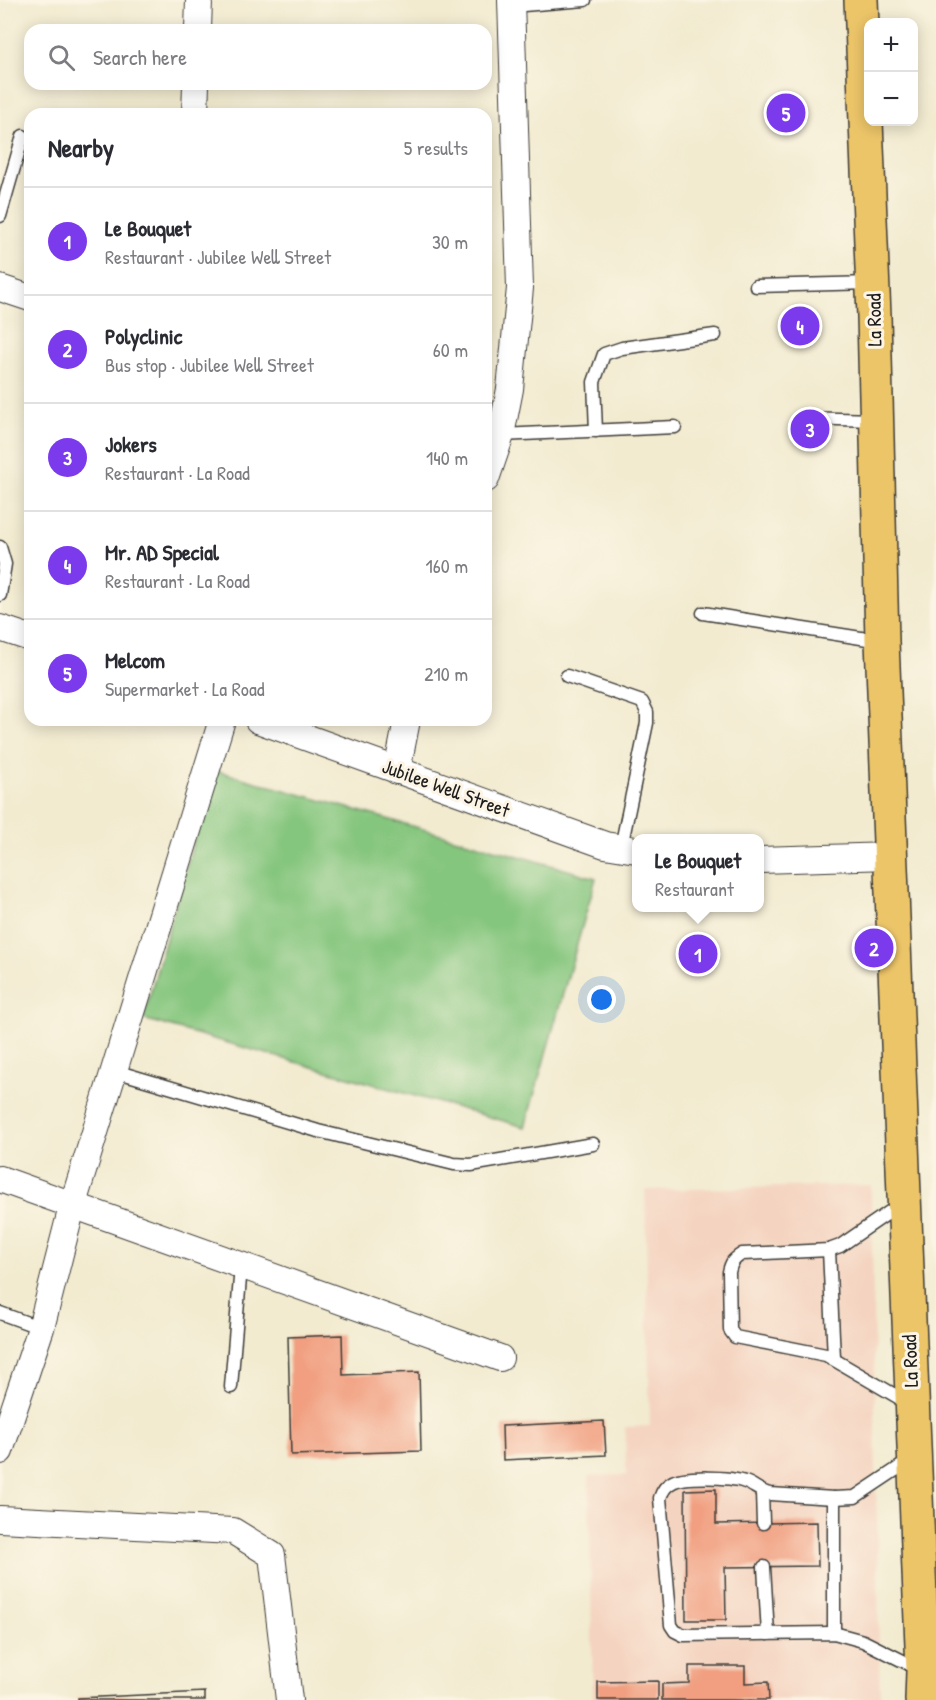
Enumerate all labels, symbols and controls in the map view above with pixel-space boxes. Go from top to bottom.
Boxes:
map controls [864,18,918,126]
button: + [864,18,918,72]
search box [24,24,492,90]
icon: search [45,41,78,74]
text: Search here [93,42,187,72]
button: − [864,72,918,126]
pin: 5 [766,90,806,136]
text: Nearby [48,130,114,165]
text: 5 results [404,134,468,161]
text: Le Bouquet [105,213,191,243]
text: 1 [64,228,71,255]
text: 30 m [432,228,468,255]
text: Restaurant · Jubilee Well Street [105,243,331,270]
street label: La Road [860,293,887,347]
pin: 4 [780,304,820,348]
text: Polyclinic [105,321,182,351]
text: 2 [63,336,72,363]
text: 60 m [433,336,468,363]
text: Bus stop · Jubilee Well Street [105,351,314,378]
pin: 3 [790,406,830,452]
text: Jokers [105,429,157,459]
text: 3 [63,444,72,471]
text: 140 m [426,444,468,471]
text: Restaurant · La Road [105,459,250,486]
text: Mr. AD Special [105,537,219,567]
text: 4 [64,552,71,579]
text: 160 m [426,552,468,579]
text: Restaurant · La Road [105,567,250,594]
text: Melcom [105,645,165,675]
text: 5 [63,660,72,687]
text: 210 m [424,660,468,687]
text: Supermarket · La Road [105,675,265,702]
street label: Jubilee Well Street [379,752,515,824]
popup [632,834,764,912]
text: Le Bouquet [655,845,741,875]
text: Restaurant [655,875,734,902]
pin: 2 [854,926,894,970]
pin: 1 [678,932,718,976]
your location [587,985,616,1014]
street label: La Road [895,1334,924,1388]

